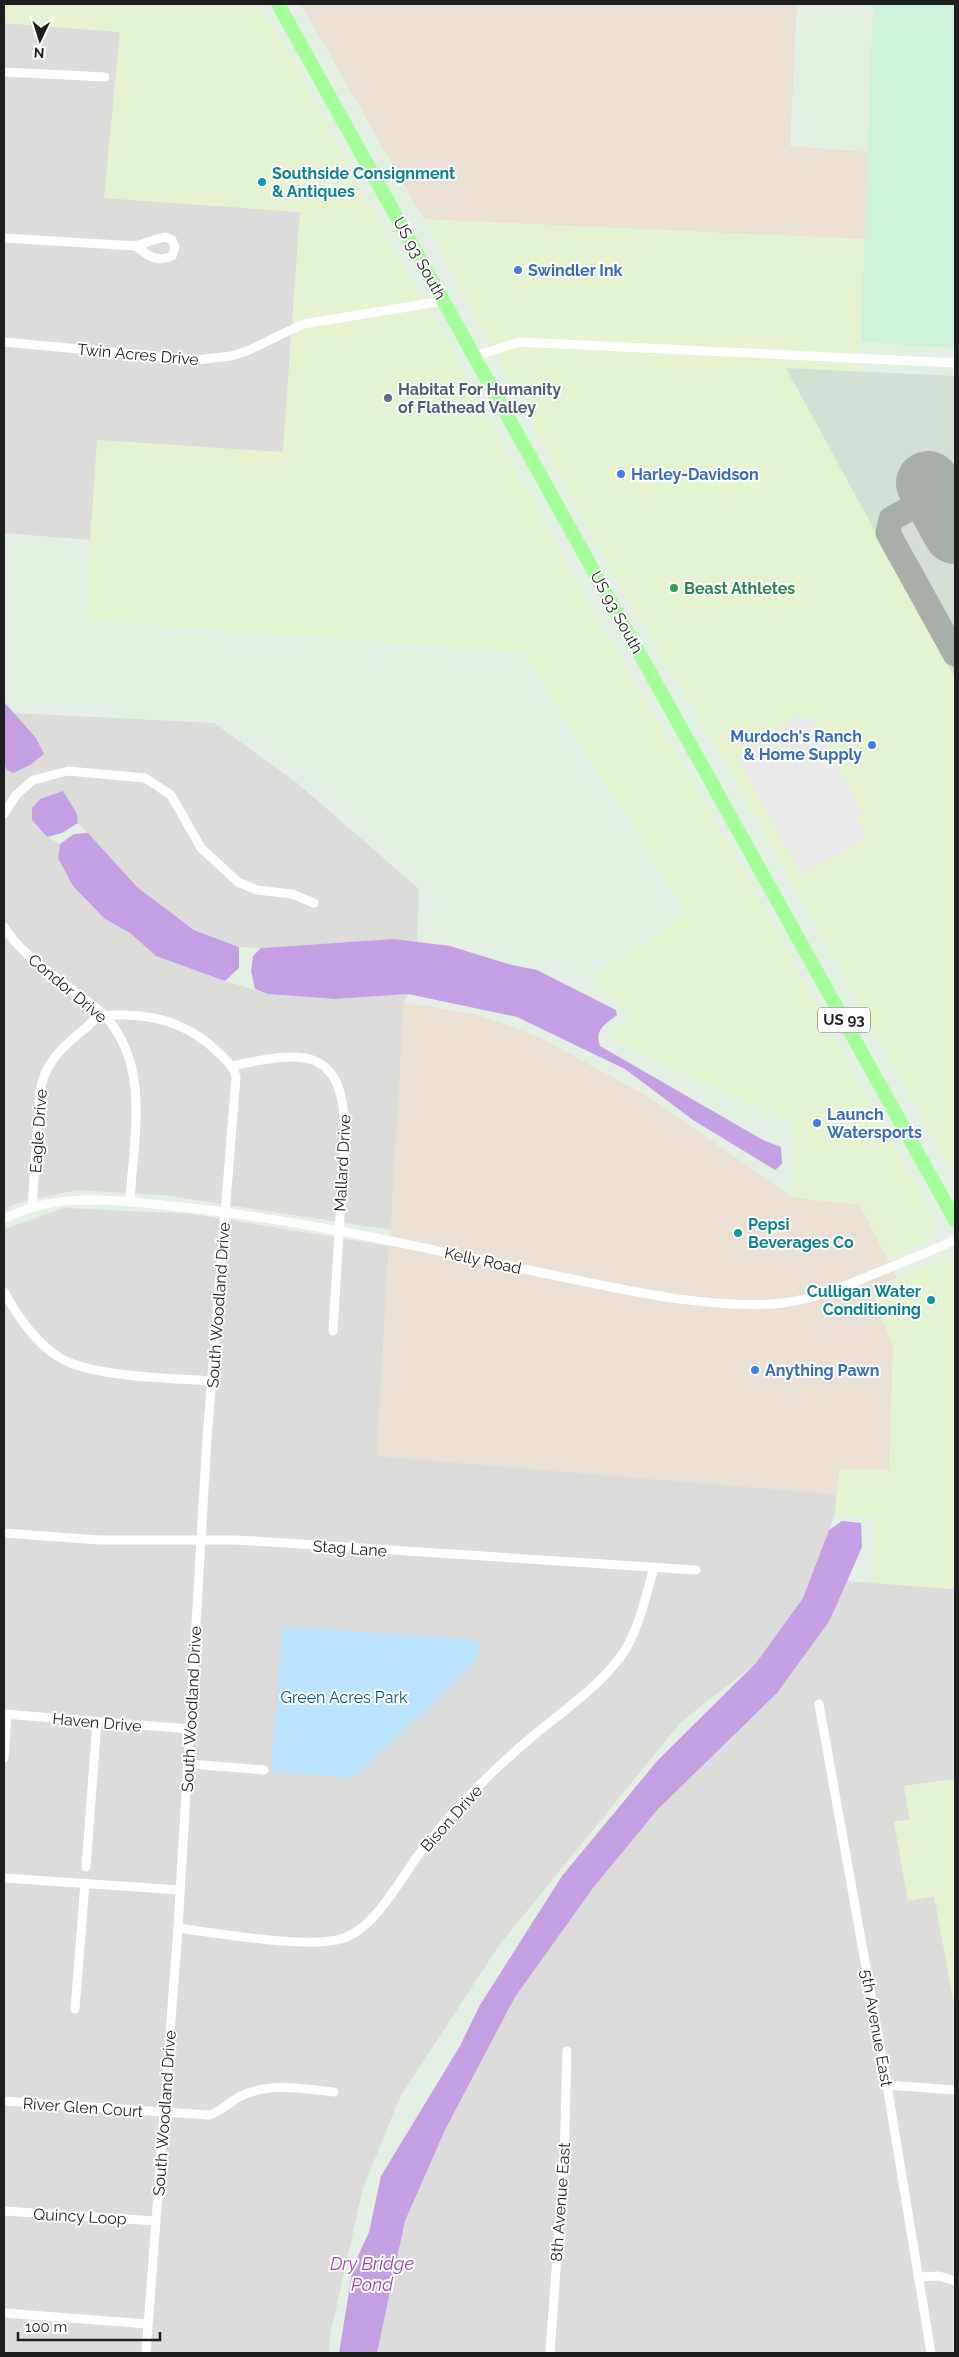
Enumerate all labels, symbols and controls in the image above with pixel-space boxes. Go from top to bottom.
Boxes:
north arrow [15,15,65,65]
text: N [33,45,45,61]
place label: Southside Consignment & Antiques [272,164,455,201]
marker: Southside Consignment & Antiques [256,176,268,188]
street label: US 93 South [389,214,450,303]
place label: Swindler Ink [528,261,623,280]
marker: Swindler Ink [512,264,524,276]
street label: Twin Acres Drive [76,340,200,369]
place label: Habitat For Humanity of Flathead Valley [398,380,561,417]
marker: Habitat For Humanity of Flathead Valley [382,392,394,404]
place label: Harley-Davidson [631,465,759,484]
marker: Harley-Davidson [615,468,627,480]
street label: US 93 South [586,568,647,657]
place label: Beast Athletes [684,579,795,598]
marker: Beast Athletes [668,582,680,594]
place label: Murdoch's Ranch & Home Supply [730,727,862,764]
marker: Murdoch's Ranch & Home Supply [866,739,878,751]
street label: Condor Drive [24,950,111,1027]
road number: US 93 [818,1008,870,1032]
street label: Eagle Drive [26,1088,51,1174]
place label: Launch Watersports [827,1105,922,1142]
street label: Mallard Drive [330,1114,355,1212]
marker: Launch Watersports [811,1117,823,1129]
place label: Pepsi Beverages Co [748,1215,854,1252]
street label: South Woodland Drive [203,1221,234,1389]
marker: Pepsi Beverages Co [732,1227,744,1239]
street label: Kelly Road [443,1243,523,1278]
place label: Culligan Water Conditioning [807,1282,921,1319]
marker: Culligan Water Conditioning [925,1294,937,1306]
place label: Anything Pawn [765,1361,879,1380]
marker: Anything Pawn [749,1364,761,1376]
street label: Stag Lane [312,1536,388,1561]
street label: South Woodland Drive [178,1626,205,1793]
park label: Green Acres Park [280,1688,408,1707]
street label: Haven Drive [52,1709,142,1736]
street label: Bison Drive [417,1781,486,1856]
street label: 5th Avenue East [857,1968,896,2089]
street label: South Woodland Drive [149,2029,180,2197]
street label: River Glen Court [22,2094,144,2121]
street label: 8th Avenue East [547,2141,574,2262]
street label: Quincy Loop [33,2205,127,2228]
water label: Dry Bridge Pond [330,2253,414,2295]
scale bar [18,2310,160,2342]
text: 100 m [25,2318,67,2336]

